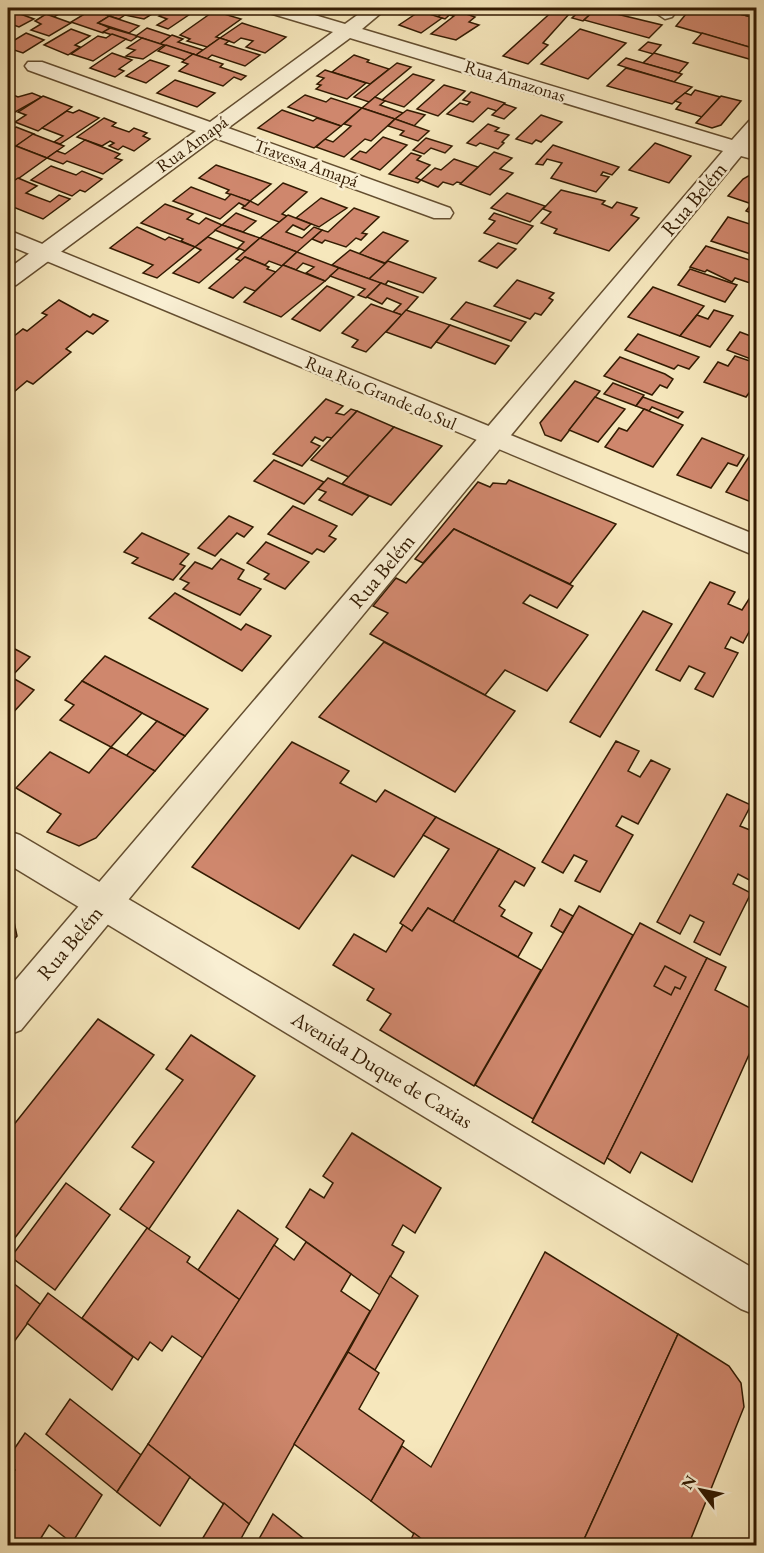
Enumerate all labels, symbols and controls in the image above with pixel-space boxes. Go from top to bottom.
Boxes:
street label: Rua Amazonas [462,54,569,107]
street label: Rua Amapá [151,109,233,177]
street label: Travessa Amapá [251,133,362,192]
street label: Rua Belém [655,156,732,241]
street label: Rua Rio Grande do Sul [302,350,460,435]
street label: Rua Belém [343,528,420,613]
street label: Rua Belém [31,900,108,985]
street label: Avenida Duque de Caxias [286,1004,478,1134]
north arrow [671,1460,731,1520]
text: N [676,1471,701,1493]

